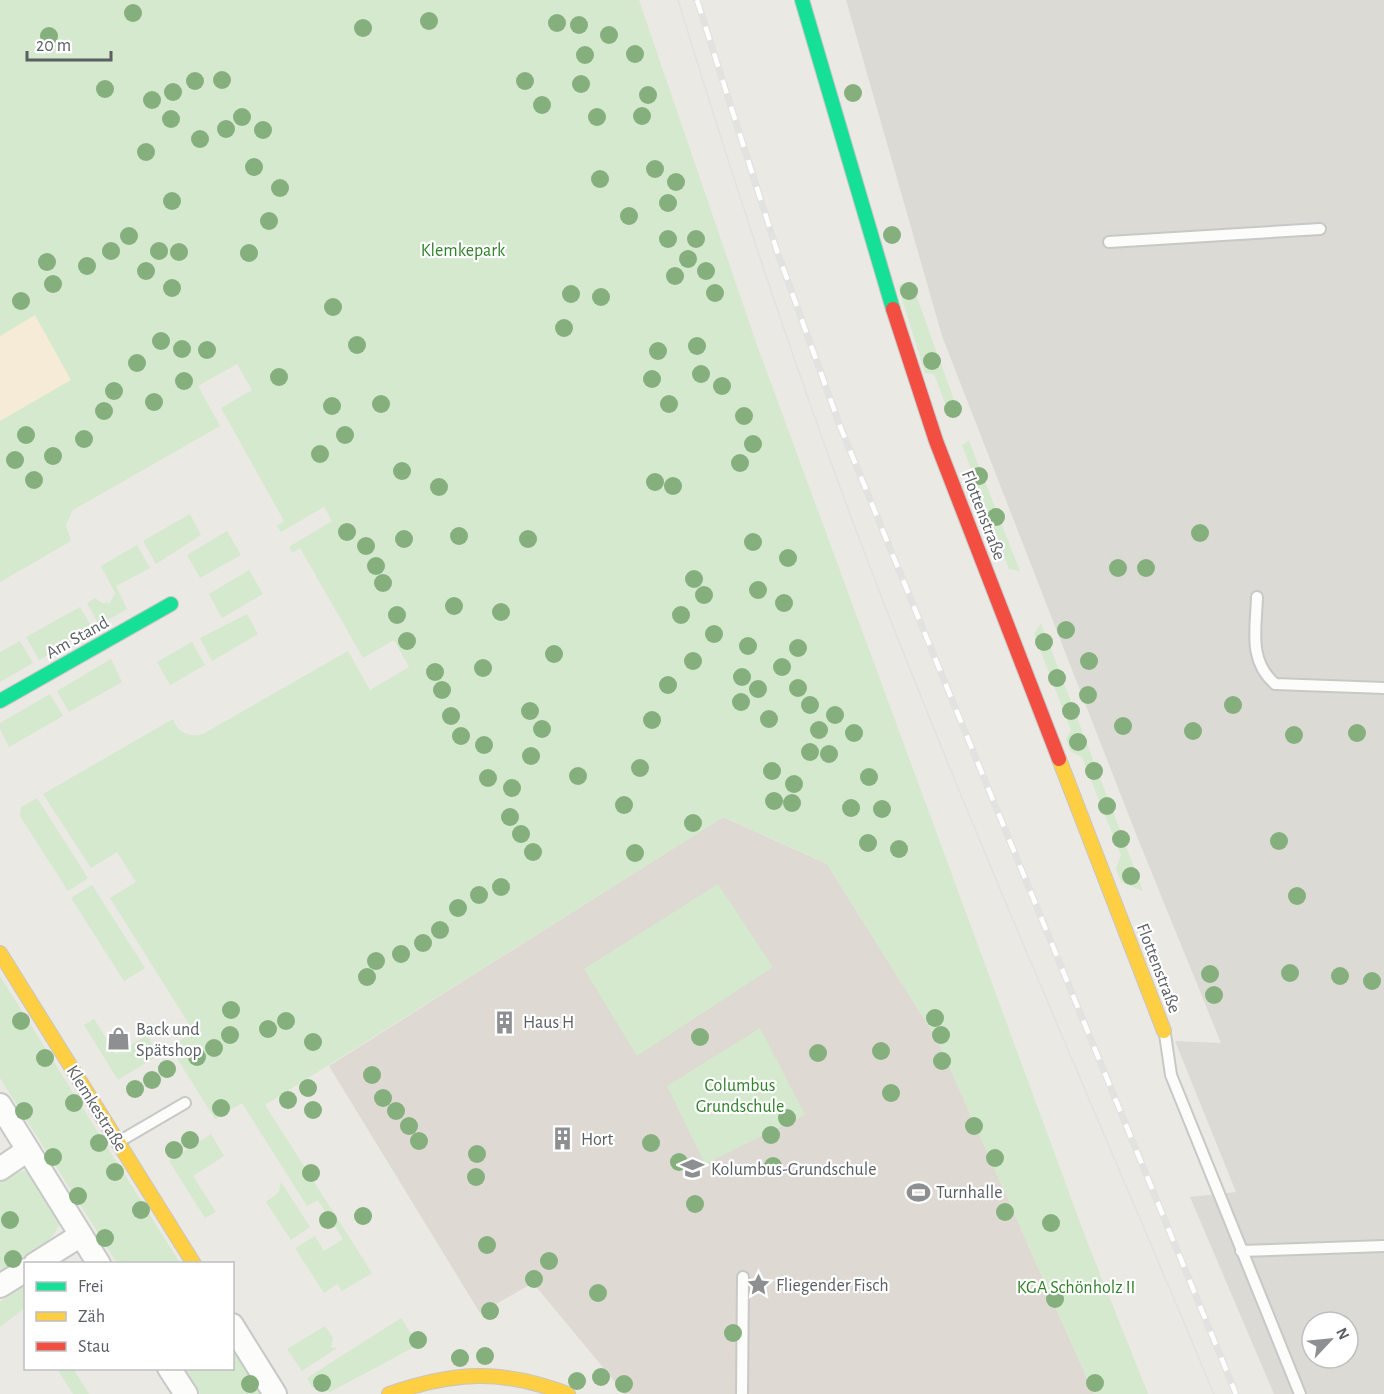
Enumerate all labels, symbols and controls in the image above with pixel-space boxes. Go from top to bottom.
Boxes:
scale bar [27,24,111,62]
text: 20 m [36,37,71,55]
park label: Klemkepark [421,242,506,260]
street label: Flottenstraße [958,468,1008,563]
street label: Am Stand [43,613,112,662]
street label: Flottenstraße [1133,921,1183,1016]
building icon: Haus H [492,1009,518,1035]
place label: Haus H [523,1014,574,1032]
place label: Back und Spätshop [136,1021,202,1060]
shop icon: Back und Spätshop [105,1026,131,1052]
street label: Klemkestraße [63,1062,130,1155]
park label: Columbus Grundschule [696,1077,784,1116]
building icon: Hort [550,1126,576,1152]
place label: Hort [581,1131,613,1149]
school or university icon: Kolumbus-Grundschule [680,1156,706,1182]
place label: Kolumbus-Grundschule [711,1161,876,1179]
sports icon: Turnhalle [905,1179,931,1205]
place label: Turnhalle [936,1184,1002,1202]
legend [24,1262,234,1370]
place icon: Fliegender Fisch [745,1272,771,1298]
place label: Fliegender Fisch [776,1277,889,1295]
text: Frei [78,1278,104,1296]
park label: KGA Schönholz II [1017,1279,1135,1297]
text: Zäh [78,1308,105,1326]
north arrow [1300,1310,1360,1370]
text: N [1333,1325,1352,1342]
text: Stau [78,1338,110,1356]

